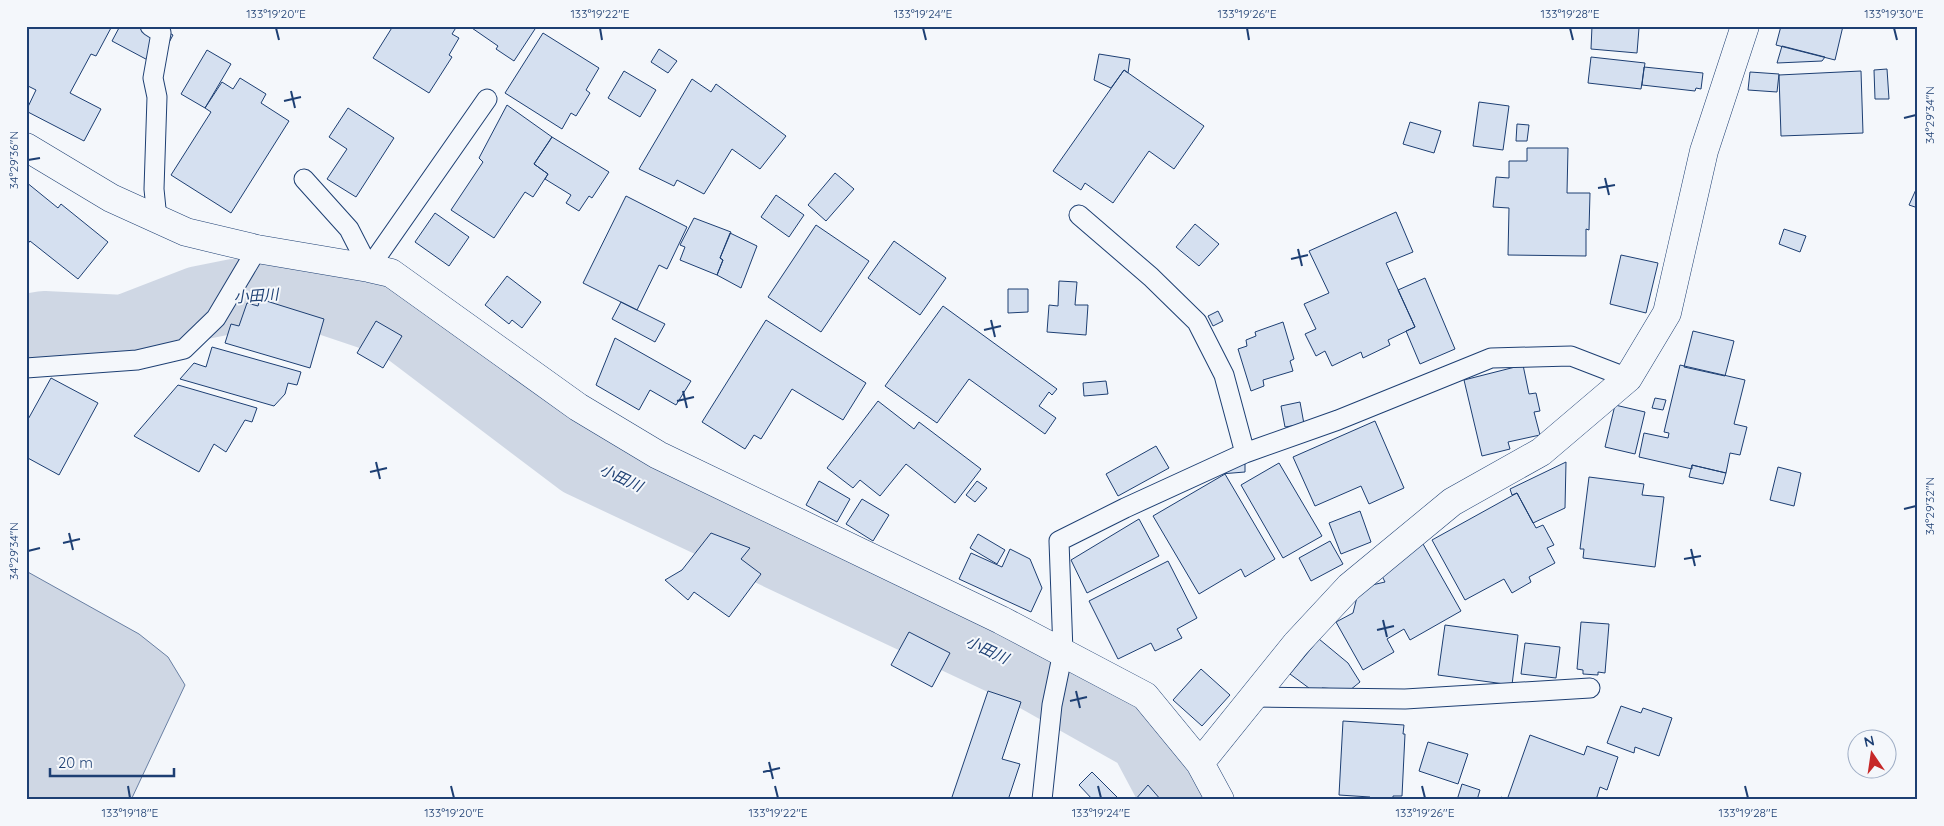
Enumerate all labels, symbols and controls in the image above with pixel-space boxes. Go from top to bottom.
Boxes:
text: 133°19'20"E [246,6,306,21]
text: 133°19'22"E [570,6,630,21]
text: 133°19'24"E [894,6,953,21]
text: 133°19'26"E [1218,6,1277,21]
text: 133°19'28"E [1541,6,1600,21]
text: 133°19'30"E [1864,6,1924,21]
text: 34°29'34"N [1922,86,1937,144]
text: 34°29'36"N [6,131,21,189]
water label: 小田川 [233,284,281,307]
water label: 小田川 [597,459,647,497]
text: 34°29'32"N [1922,477,1937,535]
text: 34°29'34"N [6,522,21,580]
water label: 小田川 [963,631,1013,669]
north arrow [1846,728,1896,778]
text: N [1862,731,1876,751]
scale bar [50,746,174,778]
text: 20 m [58,753,93,772]
text: 133°19'18"E [102,805,159,820]
text: 133°19'20"E [424,805,484,820]
text: 133°19'22"E [748,805,808,820]
text: 133°19'24"E [1072,805,1131,820]
text: 133°19'26"E [1396,805,1455,820]
text: 133°19'28"E [1719,805,1778,820]

